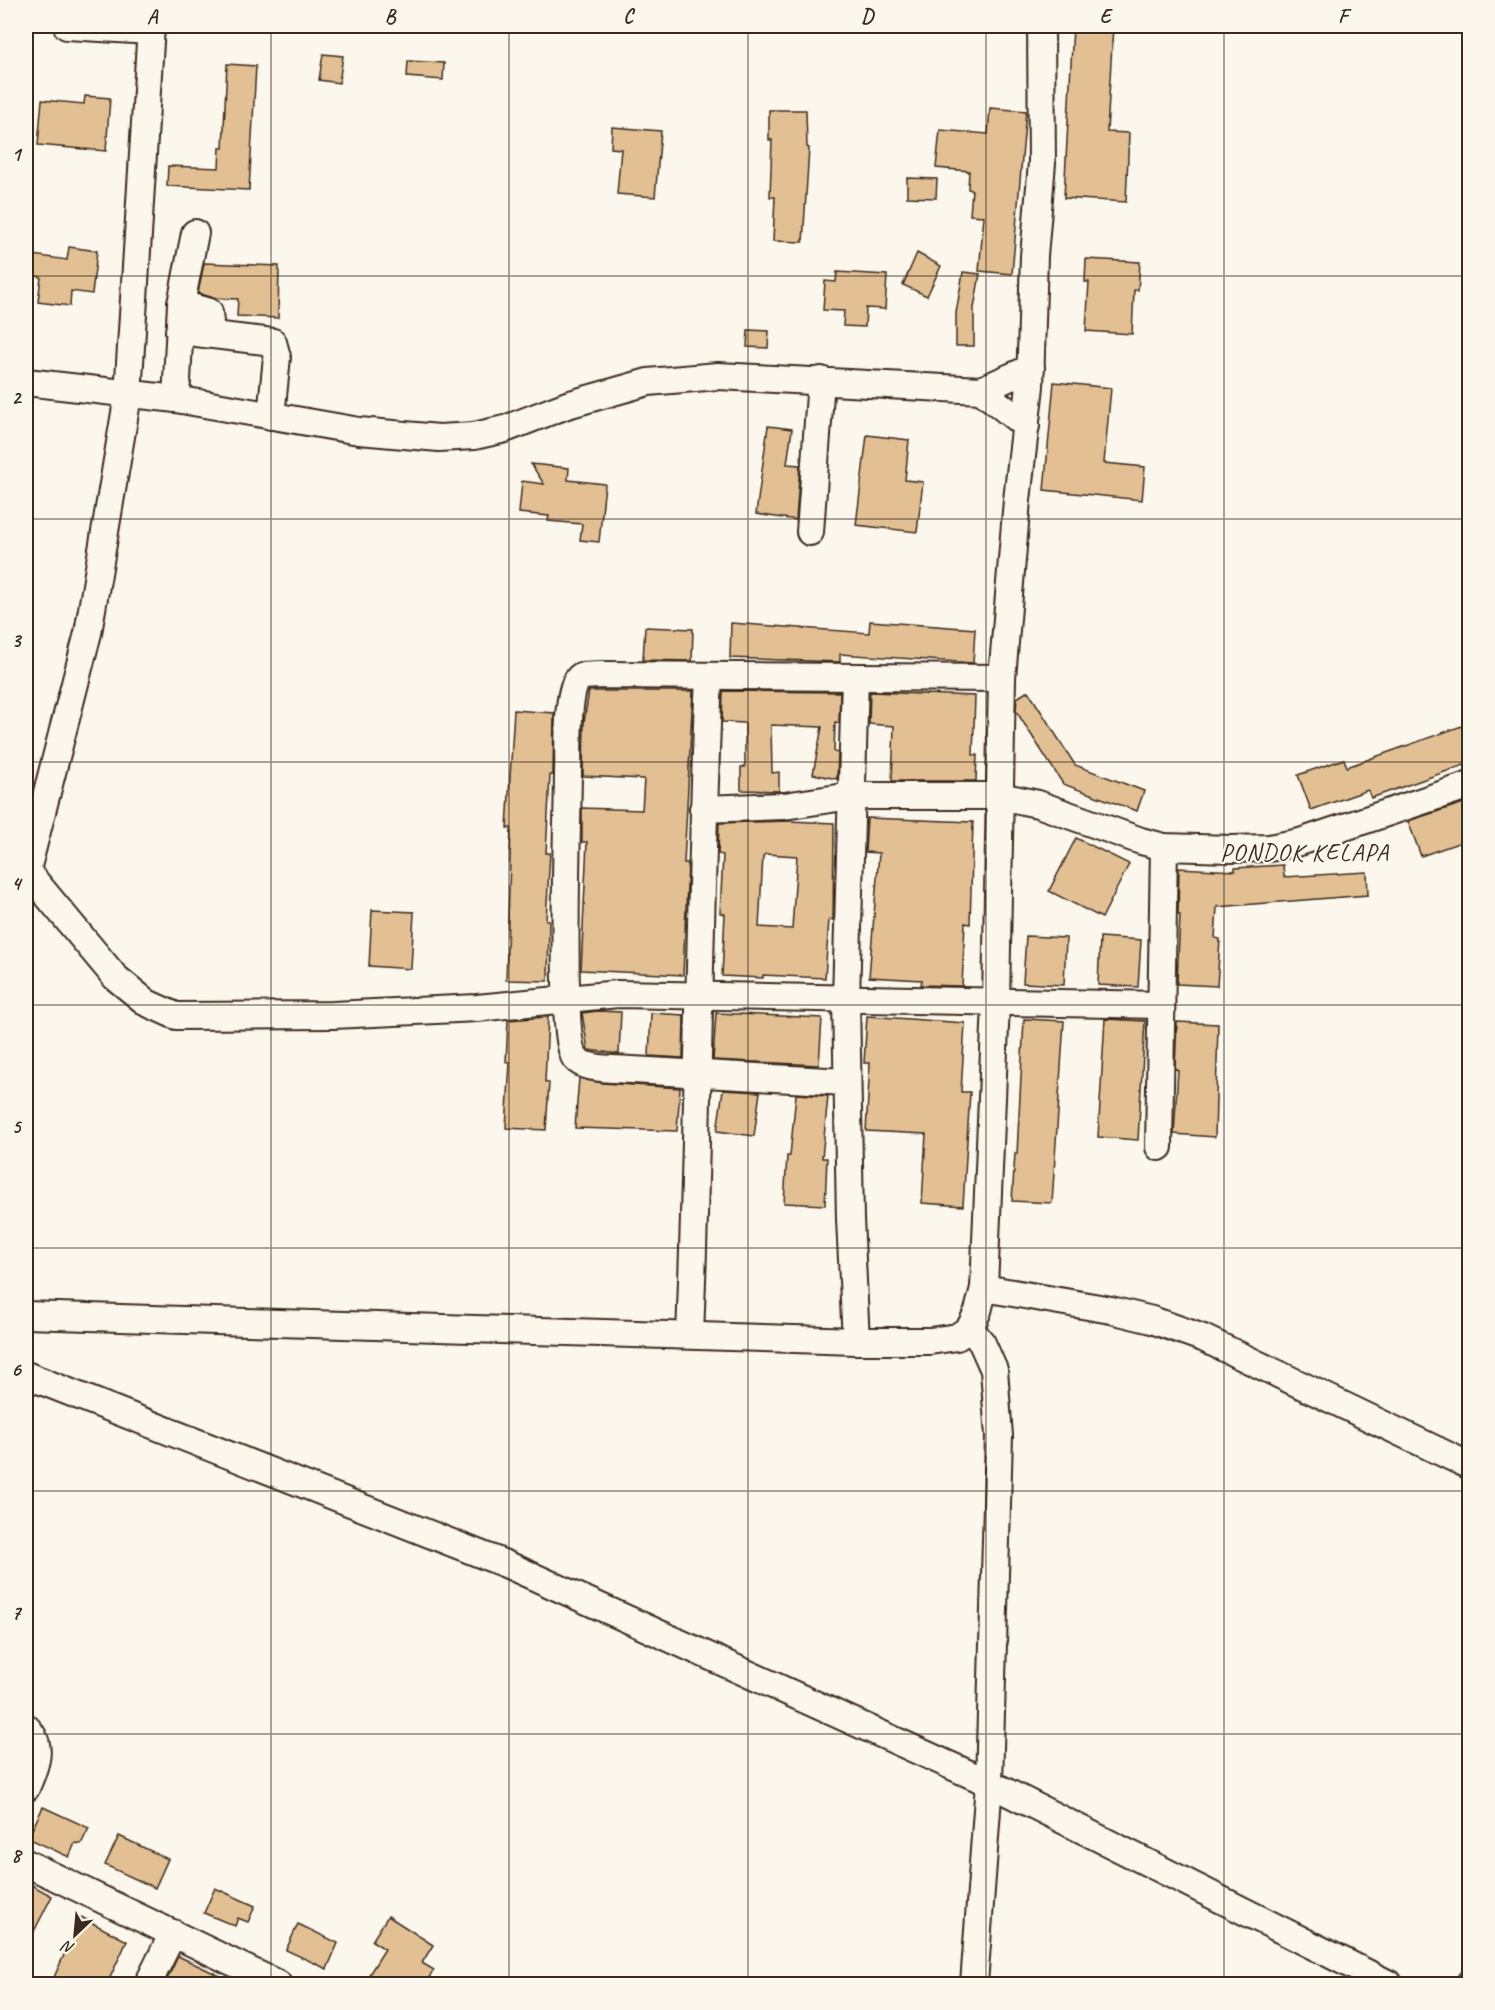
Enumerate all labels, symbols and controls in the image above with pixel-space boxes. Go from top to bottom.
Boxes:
text: A [147,4,159,29]
text: B [385,4,397,29]
text: C [623,4,635,29]
text: D [861,4,875,29]
text: E [1100,4,1114,29]
text: F [1338,4,1352,29]
text: 1 [12,142,23,167]
text: 2 [12,385,23,410]
text: 3 [12,628,23,653]
district label: PONDOK KELAPA [1220,837,1390,867]
text: 4 [12,871,24,896]
text: 5 [12,1114,23,1139]
text: 6 [11,1357,22,1382]
text: 7 [12,1600,23,1625]
text: 8 [12,1843,24,1868]
north arrow [45,1905,105,1965]
text: N [57,1935,78,1959]

